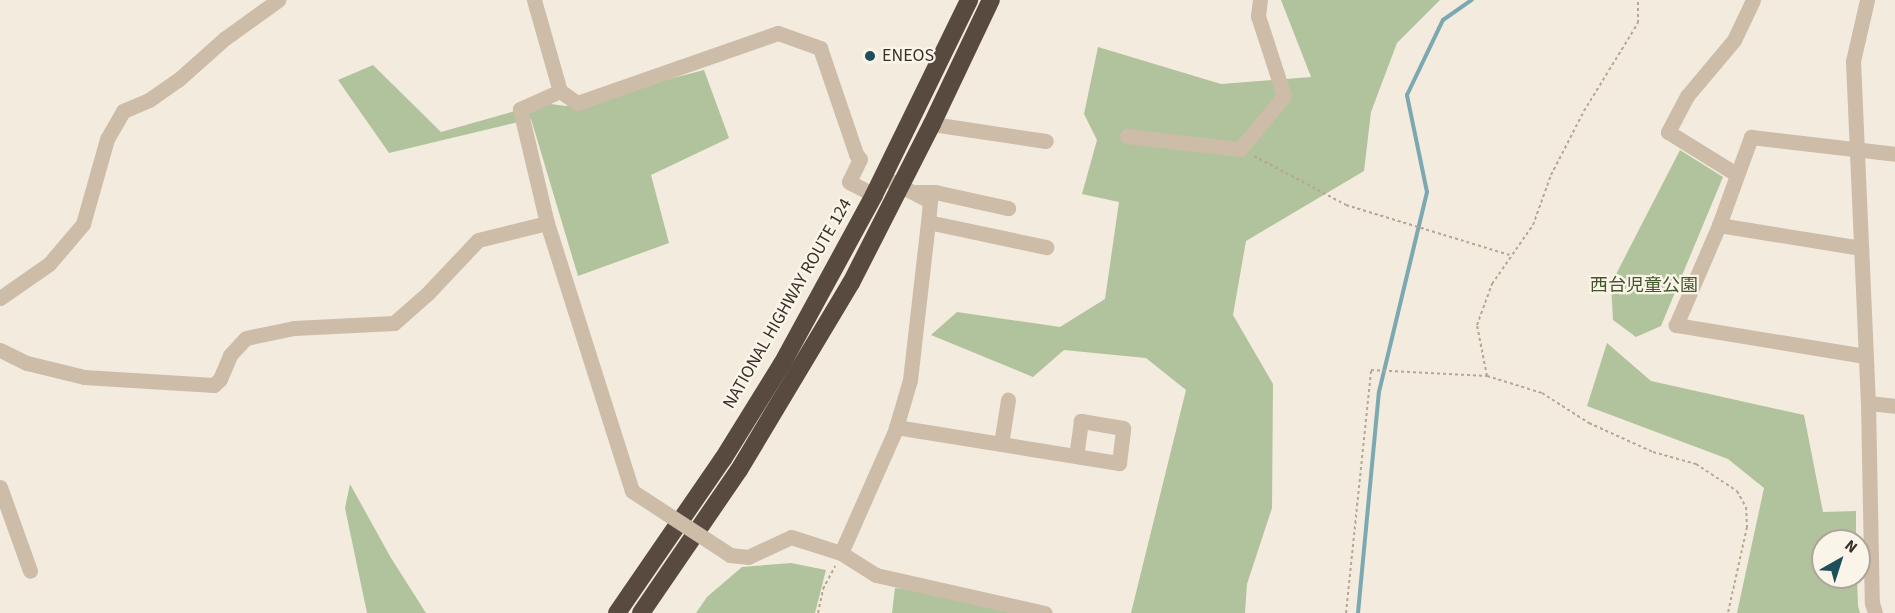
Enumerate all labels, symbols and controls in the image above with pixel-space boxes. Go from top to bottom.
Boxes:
place label: ENEOS [882,45,934,67]
marker: ENEOS [863,49,877,63]
street label: NATIONAL HIGHWAY ROUTE 124 [719,195,857,413]
park label: 西台児童公園 [1590,275,1698,297]
north arrow [1811,529,1871,589]
text: N [1840,535,1862,558]

